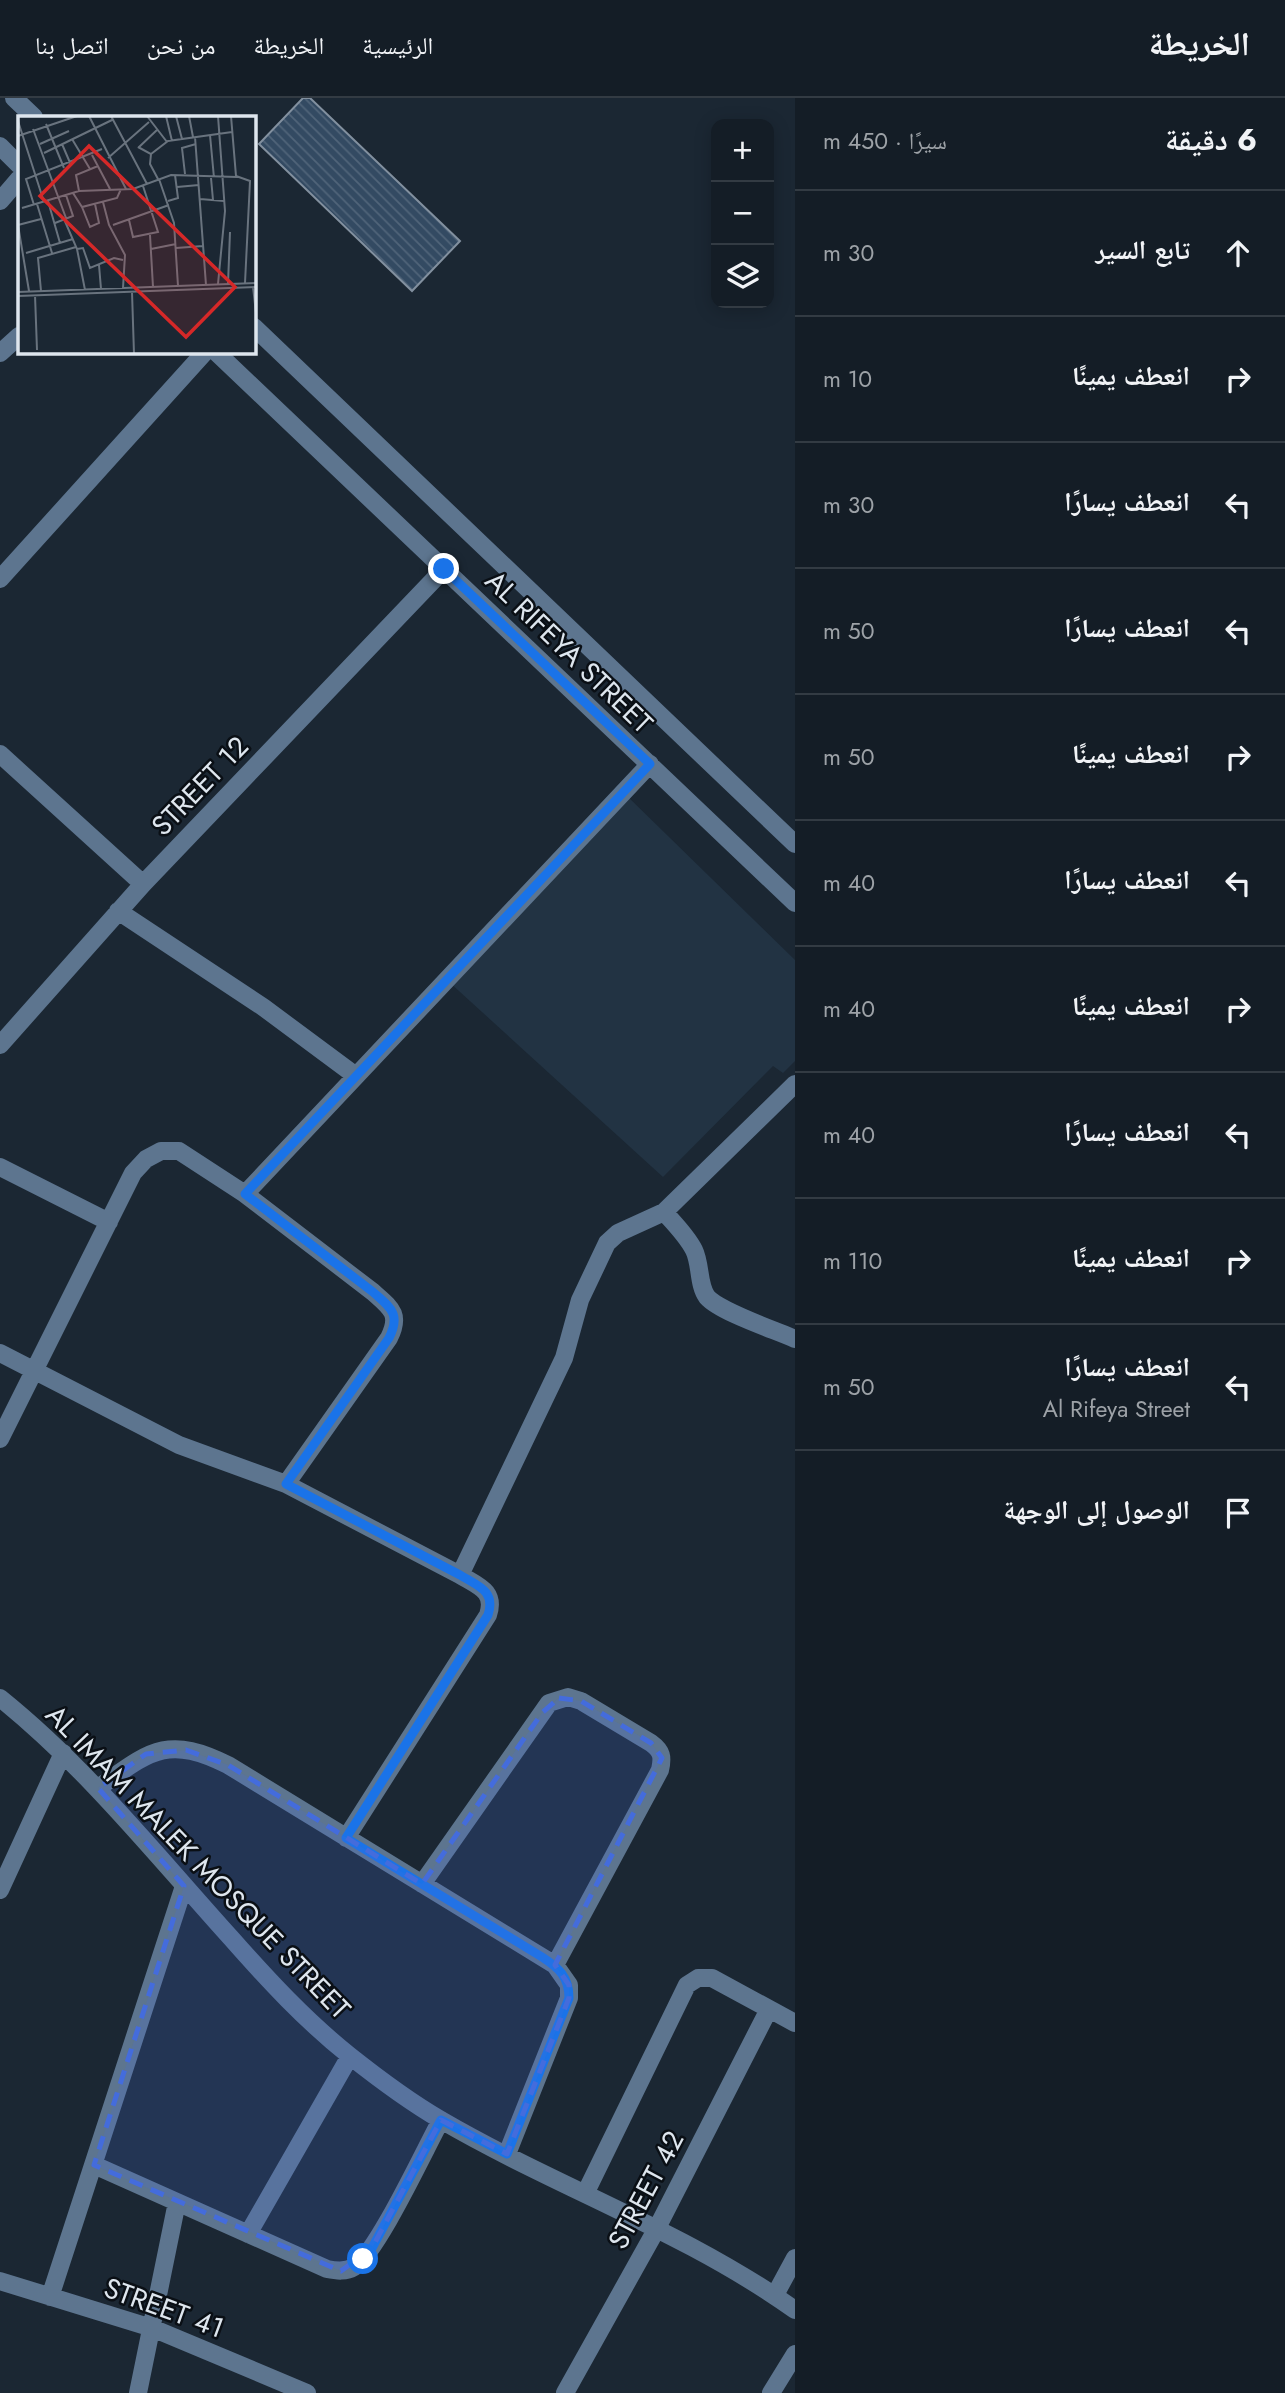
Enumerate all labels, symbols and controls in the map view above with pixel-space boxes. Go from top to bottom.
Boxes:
text: الخريطة [1149,20,1250,67]
text: اتصل بنا [35,28,109,63]
text: من نحن [147,28,216,63]
text: الخريطة [254,28,324,63]
text: الرئيسية [362,28,433,63]
inset map [18,116,256,354]
text: 6 دقيقة [1165,118,1257,161]
map controls [711,119,774,308]
button: + [711,119,774,182]
text: سيرًا · 450 m [823,124,947,158]
button: − [711,182,774,245]
text: تابع السير [1095,231,1190,269]
icon: ahead [1219,234,1257,272]
text: 30 m [823,236,874,270]
button: layers [711,245,774,308]
text: انعطف يمينًا [1072,357,1190,395]
icon: right [1219,360,1257,398]
text: 10 m [823,362,872,396]
text: انعطف يسارًا [1064,483,1190,521]
icon: left [1219,486,1257,524]
text: 30 m [823,488,874,522]
route end [428,553,459,584]
street label: AL RIFEYA STREET [476,561,662,743]
text: انعطف يسارًا [1064,609,1190,647]
icon: left [1219,612,1257,650]
text: 50 m [823,614,875,648]
street label: STREET 12 [142,727,258,845]
text: انعطف يمينًا [1072,735,1190,773]
icon: right [1219,738,1257,776]
text: 50 m [823,740,875,774]
text: انعطف يسارًا [1064,861,1190,899]
icon: left [1219,864,1257,902]
text: 40 m [823,866,875,900]
text: انعطف يمينًا [1072,987,1190,1025]
icon: right [1219,990,1257,1028]
text: 40 m [823,992,875,1026]
text: انعطف يسارًا [1064,1113,1190,1151]
icon: left [1219,1116,1257,1154]
text: 40 m [823,1118,875,1152]
text: انعطف يمينًا [1072,1239,1190,1277]
icon: right [1219,1242,1257,1280]
text: 110 m [823,1244,882,1278]
text: انعطف يسارًا [1064,1348,1190,1386]
icon: left [1219,1368,1257,1406]
text: 50 m [823,1370,875,1404]
text: Al Rifeya Street [1043,1392,1190,1426]
text: الوصول إلى الوجهة [1003,1491,1190,1529]
icon: arrive [1219,1494,1257,1532]
street label: AL IMAM MALEK MOSQUE STREET [36,1695,360,2029]
street label: STREET 42 [598,2124,694,2256]
route start [347,2243,378,2274]
street label: STREET 41 [98,2267,230,2349]

